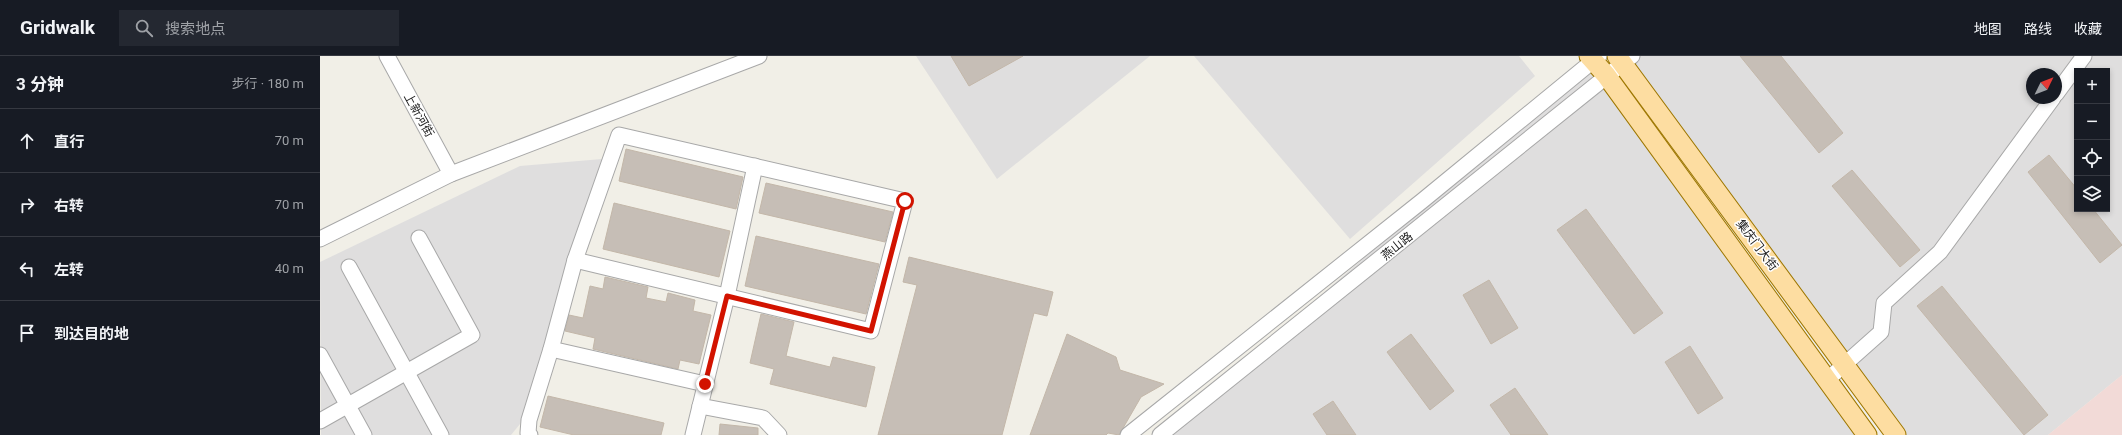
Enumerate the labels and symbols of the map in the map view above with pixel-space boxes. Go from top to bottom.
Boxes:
north arrow [2026,68,2062,104]
street label: 上新河街 [401,91,437,139]
route start [896,192,914,210]
street label: 集庆门大街 [1733,217,1781,273]
street label: 燕山路 [1379,229,1415,263]
route end [696,375,714,393]

